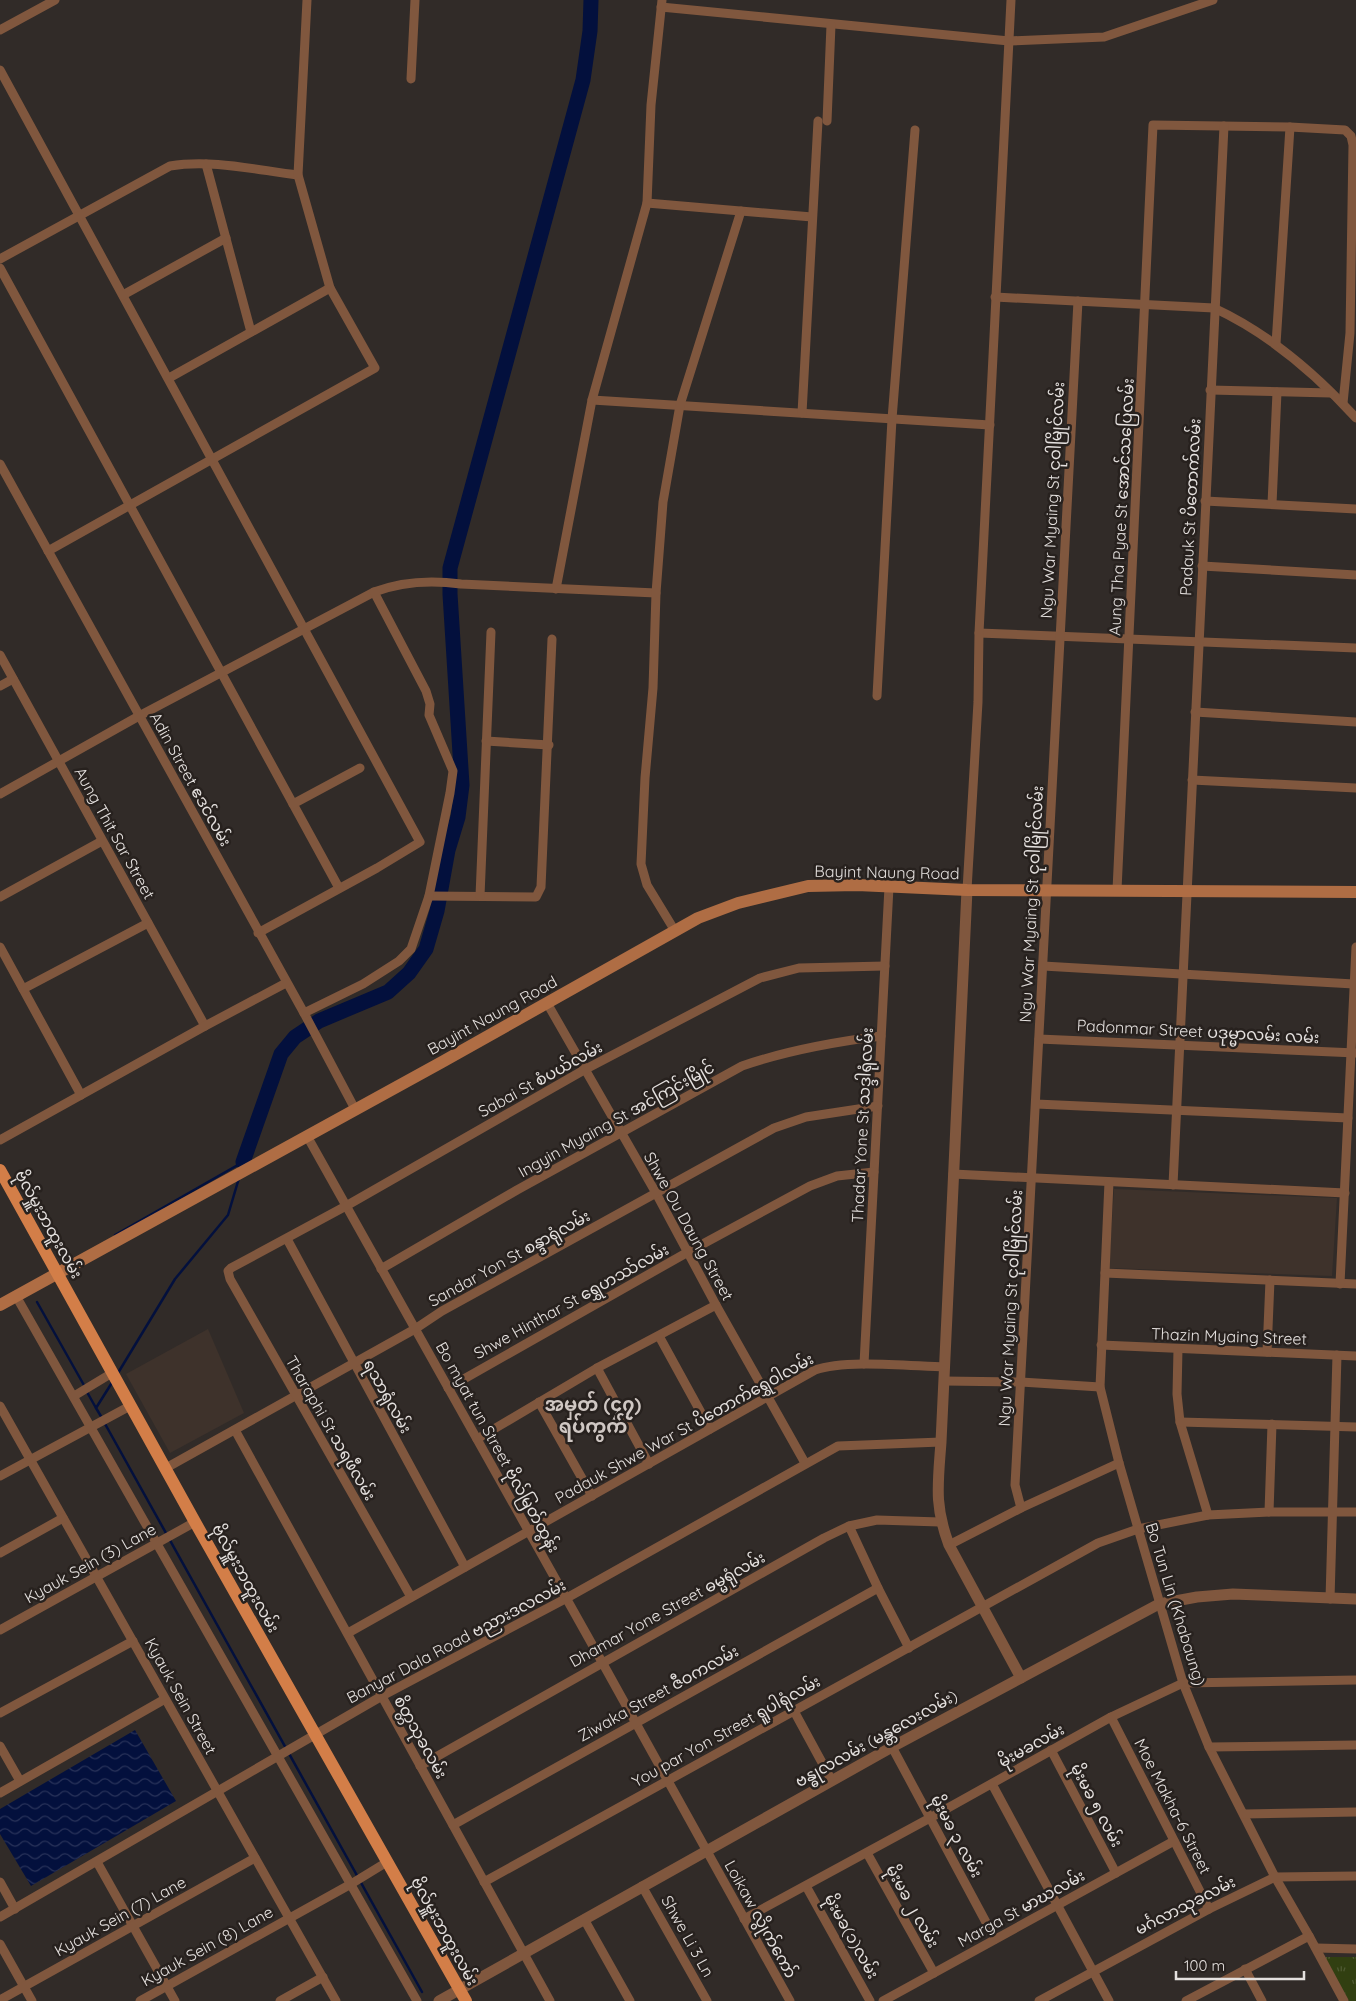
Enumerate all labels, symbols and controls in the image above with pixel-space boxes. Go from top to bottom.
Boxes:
street label: Aung Tha Pyae St အောင်သပြေလမ်း [1103,378,1142,636]
street label: Ngu War Myaing St ငုဝါမြိုင်လမ်း [1035,381,1073,619]
street label: Padauk St ပိတောက်လမ်း [1174,418,1205,596]
street label: Adin Street ဧဒင်လမ်း [146,708,237,850]
street label: Aung Thit Sar Street [70,764,160,902]
street label: Ngu War Myaing St ငုဝါမြိုင်လမ်း [1014,785,1052,1023]
street label: Bayint Naung Road [814,861,960,883]
street label: Bayint Naung Road [424,971,560,1059]
street label: Padonmar Street ပဒုမ္မာလမ်း လမ်း [1076,1014,1320,1052]
street label: Thadar Yone St သဒ္ဒါရုံလမ်း [846,1027,882,1223]
street label: Sabai St စံပယ်လမ်း [474,1036,605,1121]
street label: Ingyin Myaing St အင်ကြင်းမြိုင် [514,1056,720,1185]
street label: Shwe Ou Daung Street [640,1148,738,1304]
street label: ဗိုလ်မှူးဘထူးလမ်း [7,1166,88,1284]
street label: Ngu War Myaing St ငုဝါမြိုင်လမ်း [993,1189,1031,1427]
street label: Sandar Yon St စန္ဒာရုံလမ်း [424,1204,596,1315]
street label: Shwe Hinthar St ရွှေဟဿ်လမ်း [470,1238,674,1367]
street label: Thazin Myaing Street [1151,1323,1307,1349]
street label: Bo myat tun Street ဗိုလ်မြတ်ထွန်း [427,1338,565,1558]
street label: Padauk Shwe War St ပိတောက်ရွှေဝါလမ်း [551,1347,819,1511]
street label: Tharaphi St သရဖီလမ်း [278,1352,381,1506]
street label: ရသာရုံလမ်း [355,1355,417,1439]
district label: အမှတ် (၄၇) ရပ်ကွက် [545,1391,642,1442]
street label: Kyauk Sein (3) Lane [21,1519,159,1607]
street label: ဗိုလ်မှူးဘထူးလမ်း [204,1520,285,1638]
street label: Bo Tun Lin (Khabaung) [1142,1520,1210,1688]
street label: Dhamar Yone Street ဓမ္မရုံလမ်း [565,1546,771,1676]
street label: Banyar Dala Road ဗညားဒလလမ်း [342,1574,571,1711]
street label: Kyauk Sein Street [141,1634,221,1758]
street label: Ziwaka Street ဇီဝကလမ်း [574,1640,742,1745]
street label: You par Yon Street ရူပါရုံလမ်း [628,1670,826,1796]
street label: ဗန္ဓုလလမ်း (မန္တလေးလမ်း) [791,1684,963,1795]
street label: စိတ္တသုခလမ်း [386,1691,453,1784]
street label: မိုးမခလမ်း [994,1718,1070,1776]
street label: Moe Makha-6 Street [1130,1735,1216,1877]
street label: မိုးမခ ၅ လမ်း [1062,1759,1128,1853]
street label: မိုးမခ ၃ လမ်း [922,1791,988,1883]
street label: Loikaw လွိုက်ကော် [717,1856,802,1983]
street label: မိုးမခ ၂ လမ်း [878,1860,945,1953]
street label: Marga St မာဃလမ်း [954,1864,1088,1951]
street label: မင်္ဂလာသုခလမ်း [1131,1870,1241,1943]
street label: Kyauk Sein (7) Lane [51,1872,189,1960]
street label: ဗိုလ်မှူးဘထူးလမ်း [403,1873,484,1991]
street label: မိုးမခ(၁)လမ်း [816,1889,884,1985]
street label: Shwe Li 3 Ln [657,1892,719,1980]
street label: Kyauk Sein (8) Lane [138,1901,276,1991]
scale bar [1176,1948,1304,1980]
text: 100 m [1184,1956,1225,1975]

